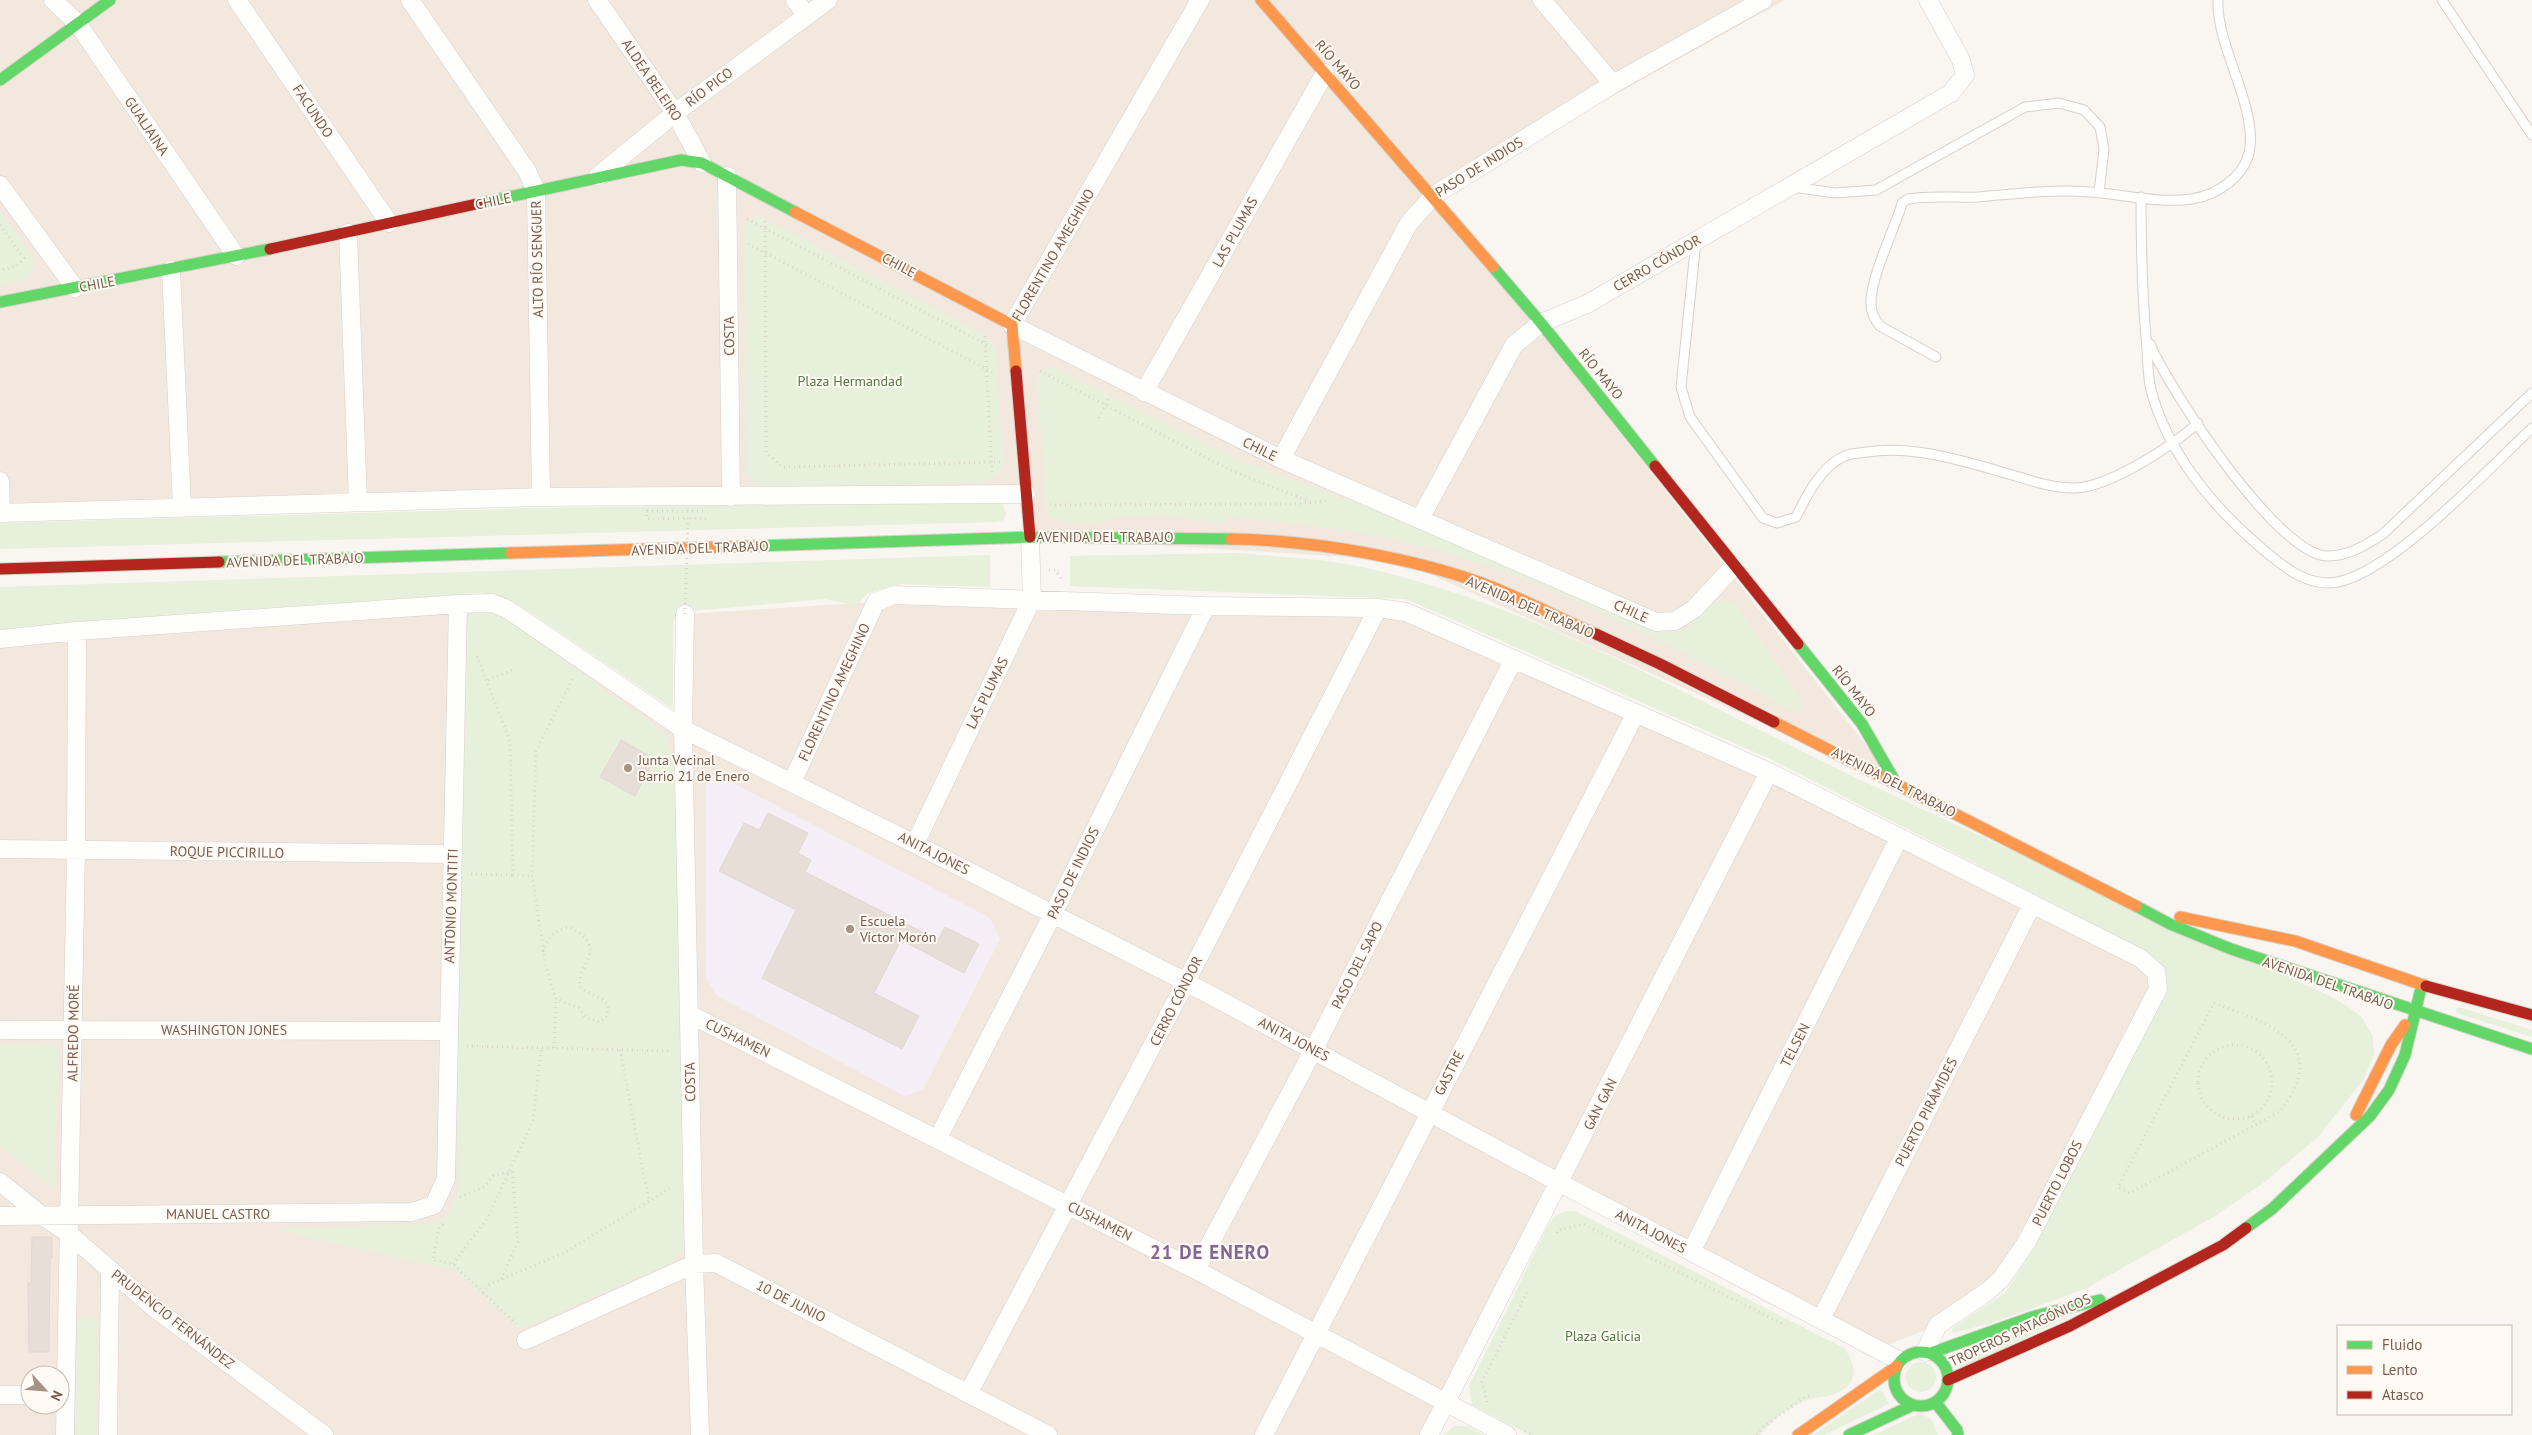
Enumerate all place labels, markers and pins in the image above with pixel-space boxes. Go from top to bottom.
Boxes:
place label: Junta Vecinal Barrio 21 de Enero [637,751,750,785]
marker: Junta Vecinal Barrio 21 de Enero [622,762,634,774]
place label: Escuela Víctor Morón [859,912,936,946]
marker: Escuela Víctor Morón [844,923,856,935]

